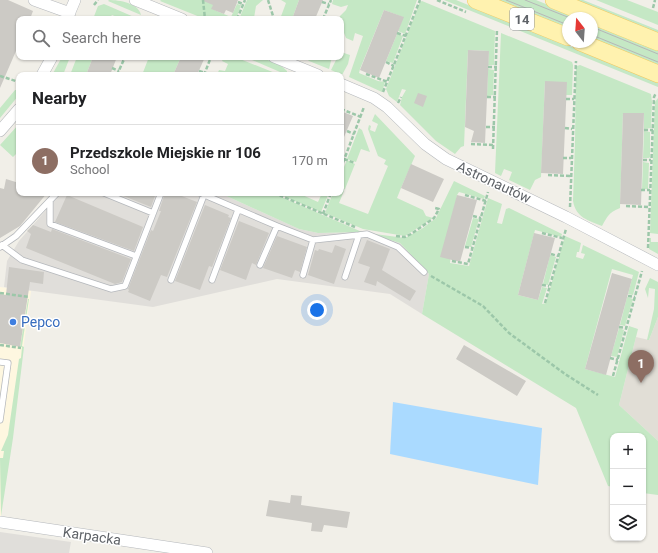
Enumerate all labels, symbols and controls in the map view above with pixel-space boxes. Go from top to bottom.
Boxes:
road number: 14 [510,8,534,30]
north arrow [562,12,598,48]
search box [16,16,344,60]
icon: search [30,27,52,49]
text: Search here [62,29,141,47]
text: Nearby [32,88,87,108]
text: Przedszkole Miejskie nr 106 [70,144,261,162]
text: 1 [41,153,49,168]
text: 170 m [291,153,328,168]
street label: Astronautów [455,158,534,206]
text: School [70,162,110,177]
your location [307,300,327,320]
place label: Pepco [21,314,60,330]
marker: Pepco [8,317,18,327]
pin: 1 [628,350,654,383]
map controls [610,433,646,541]
button: + [610,433,646,469]
button: − [610,469,646,505]
button: layers [610,505,646,541]
street label: Karpacka [62,524,122,548]

